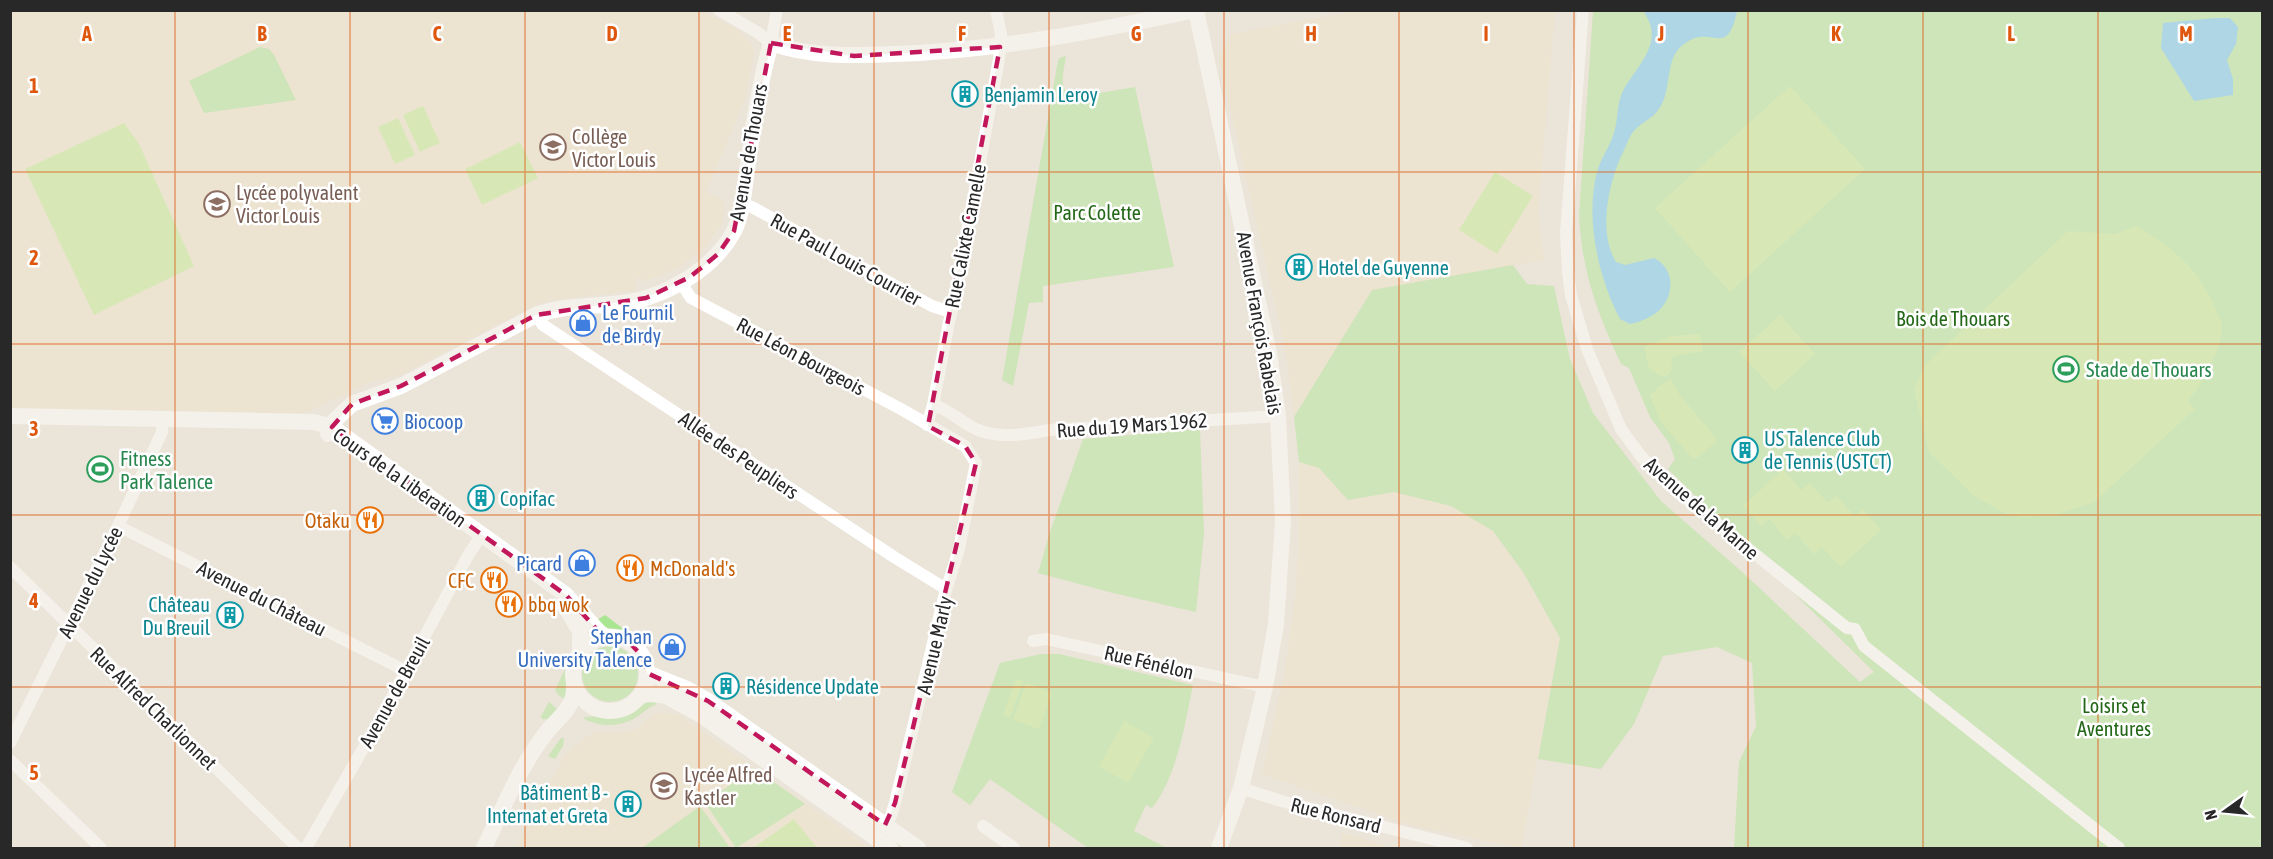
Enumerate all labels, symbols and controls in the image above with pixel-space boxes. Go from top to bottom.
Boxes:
text: A [81,22,92,45]
text: B [257,22,267,45]
text: C [433,22,442,45]
text: D [606,22,618,45]
text: E [783,22,792,45]
text: F [958,22,966,45]
text: G [1131,22,1142,45]
text: H [1305,22,1317,45]
text: I [1483,22,1489,45]
text: J [1657,22,1664,45]
text: K [1831,22,1841,45]
text: L [2007,22,2015,45]
text: M [2179,22,2193,45]
text: 1 [29,74,39,97]
building icon: Benjamin Leroy [950,79,980,109]
street label: Avenue de Thouars [725,82,771,222]
place label: Benjamin Leroy [984,83,1098,106]
place label: Collège Victor Louis [572,125,656,171]
school or university icon: Collège Victor Louis [538,132,568,162]
street label: Rue Calixte Camelle [940,162,990,310]
place label: Lycée polyvalent Victor Louis [236,181,359,227]
school or university icon: Lycée polyvalent Victor Louis [202,189,232,219]
park label: Parc Colette [1053,201,1141,224]
street label: Rue Paul Louis Courrier [767,208,926,310]
street label: Avenue François Rabelais [1233,230,1287,416]
text: 2 [29,246,39,269]
building icon: Hotel de Guyenne [1284,252,1314,282]
place label: Hotel de Guyenne [1318,256,1449,279]
place label: Le Fournil de Birdy [602,301,674,347]
park label: Bois de Thouars [1896,307,2010,330]
shop icon: Le Fournil de Birdy [568,308,598,338]
street label: Rue Léon Bourgeois [733,312,869,400]
sports icon: Stade de Thouars [2051,354,2081,384]
place label: Stade de Thouars [2086,358,2211,381]
supermarket icon: Biocoop [370,406,400,436]
street label: Allée des Peupliers [675,407,803,503]
street label: Rue du 19 Mars 1962 [1056,408,1208,442]
place label: Biocoop [404,410,463,433]
text: 3 [29,417,39,440]
street label: Cours de la Libération [329,422,471,532]
place label: US Talence Club de Tennis (USTCT) [1764,427,1892,473]
building icon: US Talence Club de Tennis (USTCT) [1730,435,1760,465]
place label: Fitness Park Talence [120,447,213,493]
street label: Avenue de la Marne [1640,452,1764,564]
sports icon: Fitness Park Talence [85,454,115,484]
building icon: Copifac [466,483,496,513]
place label: Copifac [500,487,555,510]
restaurant icon: Otaku [355,505,385,535]
place label: Otaku [305,509,350,532]
street label: Avenue du Lycée [53,523,127,641]
shop icon: Picard [567,548,597,578]
place label: Picard [516,552,562,575]
restaurant icon: McDonald's [615,553,645,583]
street label: Avenue du Château [194,556,330,640]
place label: McDonald's [650,557,735,580]
restaurant icon: CFC [479,565,509,595]
place label: CFC [448,569,474,592]
text: 4 [28,589,39,612]
restaurant icon: bbq wok [494,589,524,619]
place label: Château Du Breuil [142,593,211,639]
place label: bbq wok [528,593,589,616]
street label: Avenue Marly [912,594,956,696]
building icon: Château Du Breuil [215,600,245,630]
place label: Stephan University Talence [517,625,652,671]
street label: Avenue de Breuil [354,632,434,752]
shop icon: Stephan University Talence [657,632,687,662]
street label: Rue Fénélon [1102,641,1196,683]
street label: Rue Alfred Charlionnet [86,642,222,774]
building icon: Résidence Update [711,671,741,701]
place label: Résidence Update [746,675,879,698]
park label: Loisirs et Aventures [2077,694,2151,740]
text: 5 [29,761,39,784]
place label: Lycée Alfred Kastler [684,763,772,809]
school or university icon: Lycée Alfred Kastler [649,771,679,801]
place label: Bâtiment B - Internat et Greta [487,781,608,827]
north arrow [2195,781,2255,841]
building icon: Bâtiment B - Internat et Greta [613,789,643,819]
street label: Rue Ronsard [1288,793,1384,837]
text: N [2201,808,2220,822]

